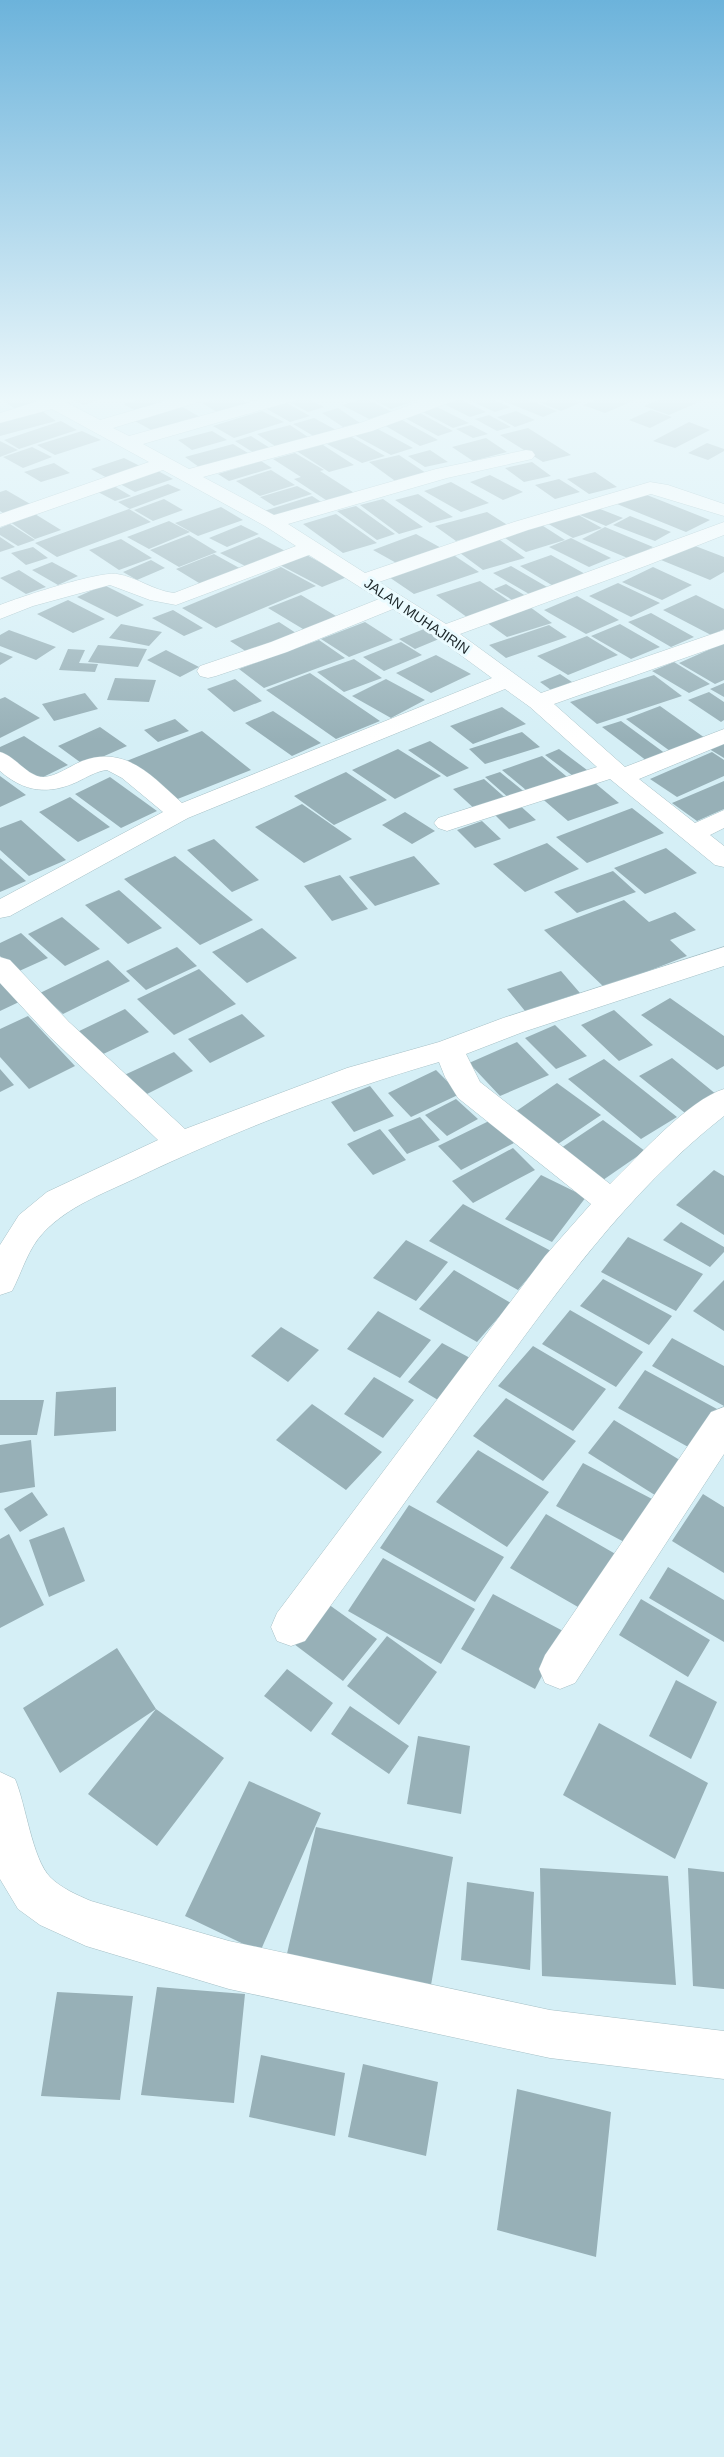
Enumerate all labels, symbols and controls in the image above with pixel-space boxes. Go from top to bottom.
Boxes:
street label: JALAN MUHAJIRIN [361,575,473,657]

